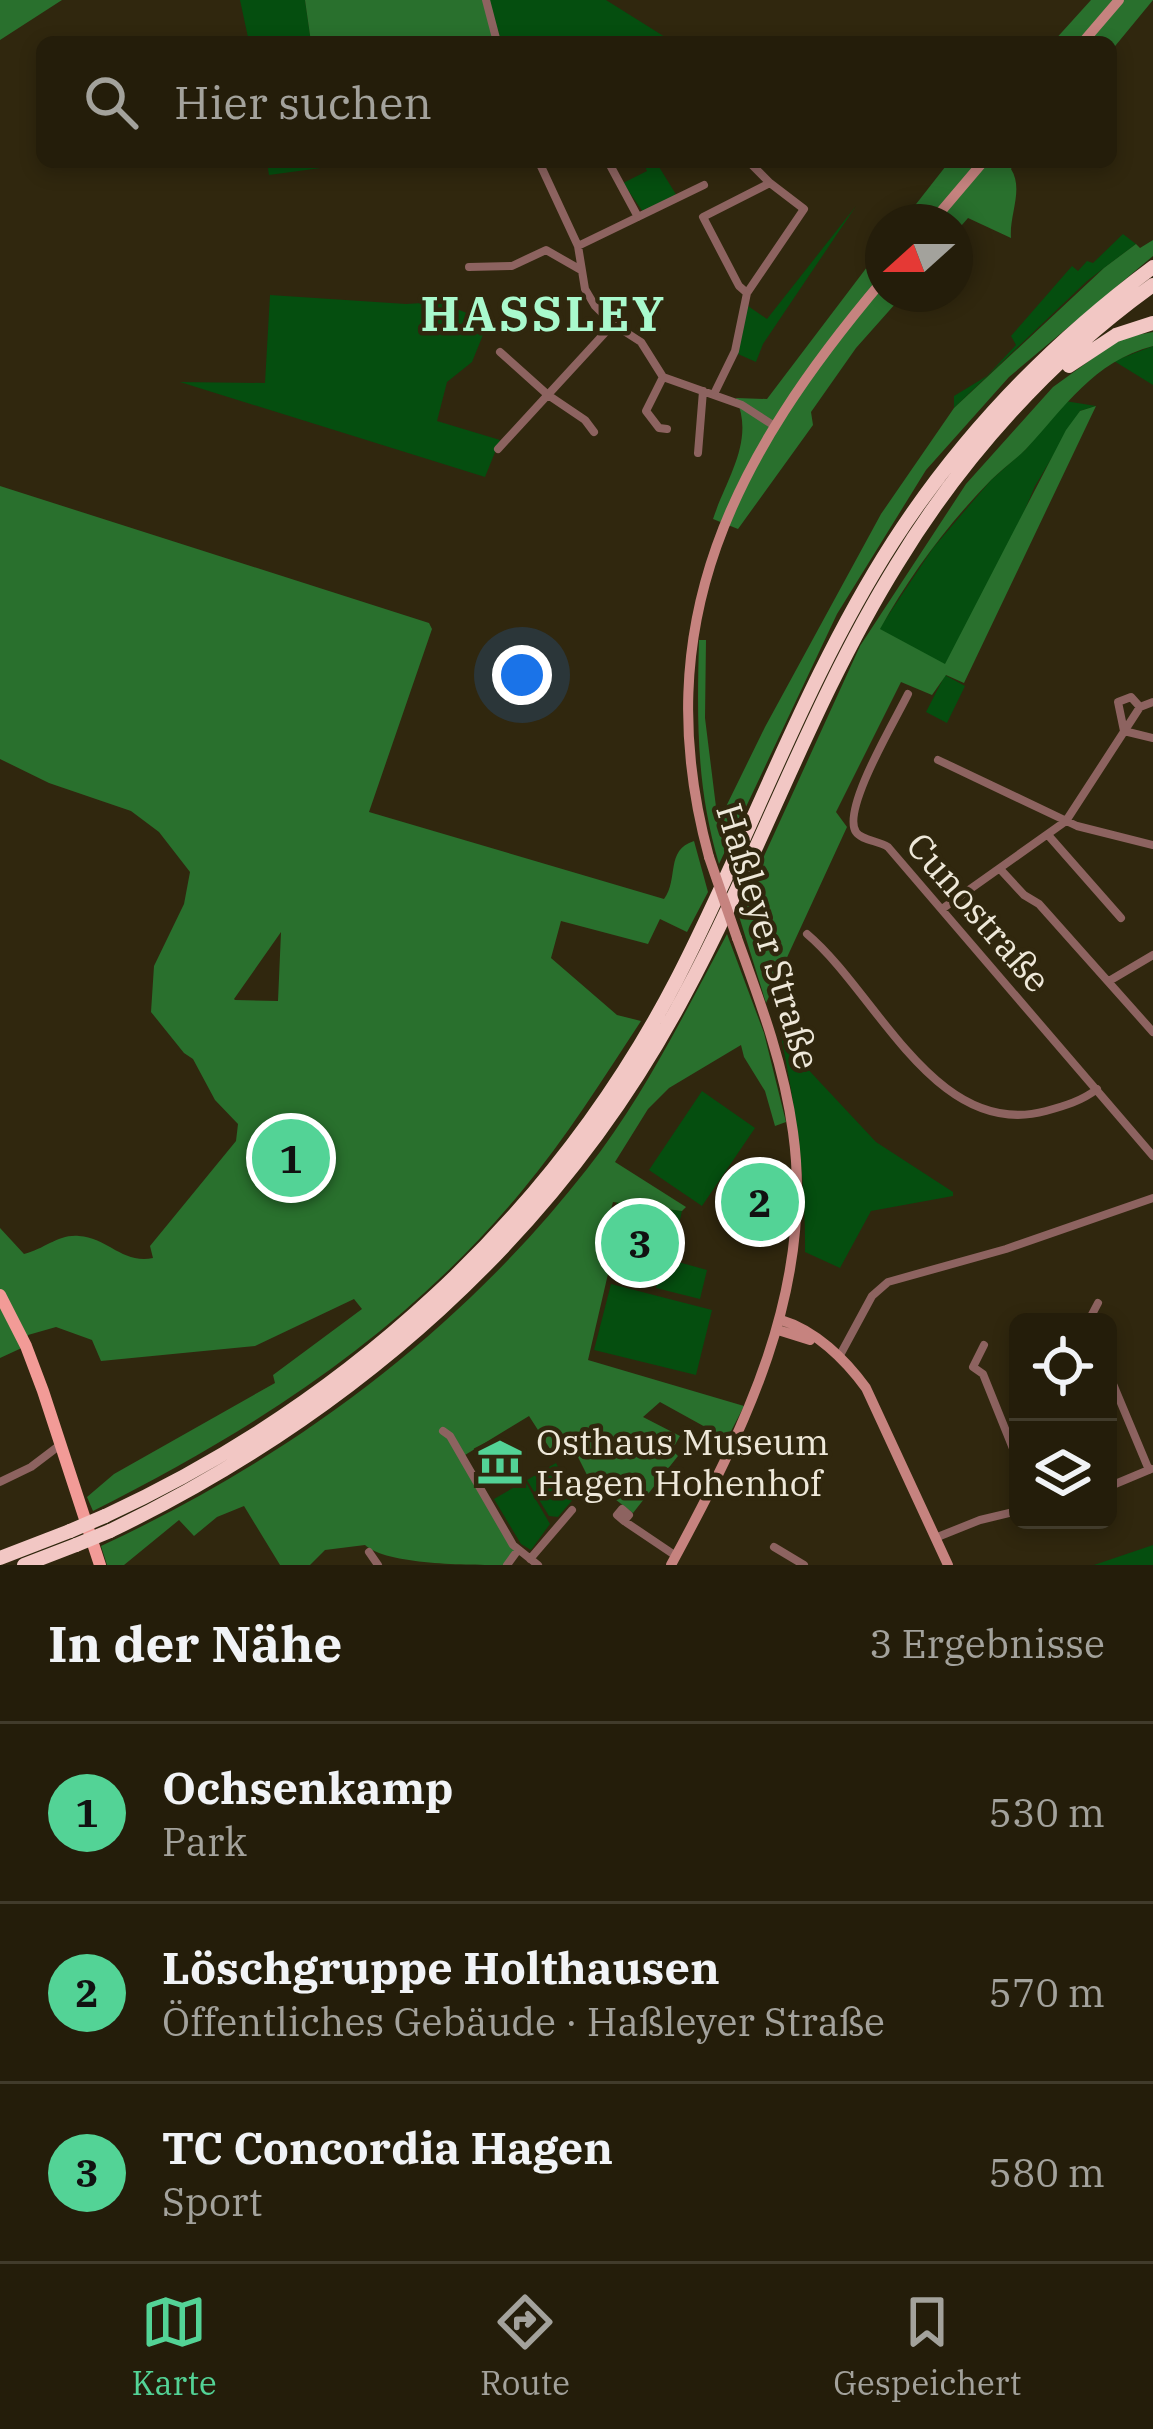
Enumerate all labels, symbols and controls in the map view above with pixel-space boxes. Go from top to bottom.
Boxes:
search box [36,36,1117,168]
icon: search [78,69,144,135]
text: Hier suchen [174,73,432,131]
north arrow [865,204,973,312]
district label: HASSLEY [420,282,668,344]
your location [492,645,552,705]
street label: Haßleyer Straße [706,797,832,1075]
street label: Cunostraße [897,822,1061,1002]
pin: 1 [252,1113,330,1203]
pin: 2 [721,1157,799,1247]
pin: 3 [601,1198,679,1288]
map controls [1009,1313,1117,1529]
button: locate [1009,1313,1117,1421]
place label: Osthaus Museum Hagen Hohenhof [536,1418,829,1506]
button: layers [1009,1421,1117,1529]
museum icon: Osthaus Museum Hagen Hohenhof [475,1437,525,1487]
text: In der Nähe [48,1610,342,1676]
text: 3 Ergebnisse [869,1618,1105,1669]
text: Ochsenkamp [162,1758,454,1816]
text: 1 [75,1787,99,1838]
text: 530 m [989,1787,1105,1838]
text: Park [162,1816,247,1867]
text: Löschgruppe Holthausen [162,1938,720,1996]
text: 2 [75,1967,99,2018]
text: 570 m [989,1967,1105,2018]
text: Öffentliches Gebäude · Haßleyer Straße [162,1996,885,2047]
text: TC Concordia Hagen [162,2118,613,2176]
text: 3 [75,2147,99,2198]
text: 580 m [989,2147,1105,2198]
text: Sport [162,2176,262,2227]
tab: Karte [132,2289,217,2404]
tab: Route [480,2289,570,2404]
tab: Gespeichert [833,2289,1021,2404]

